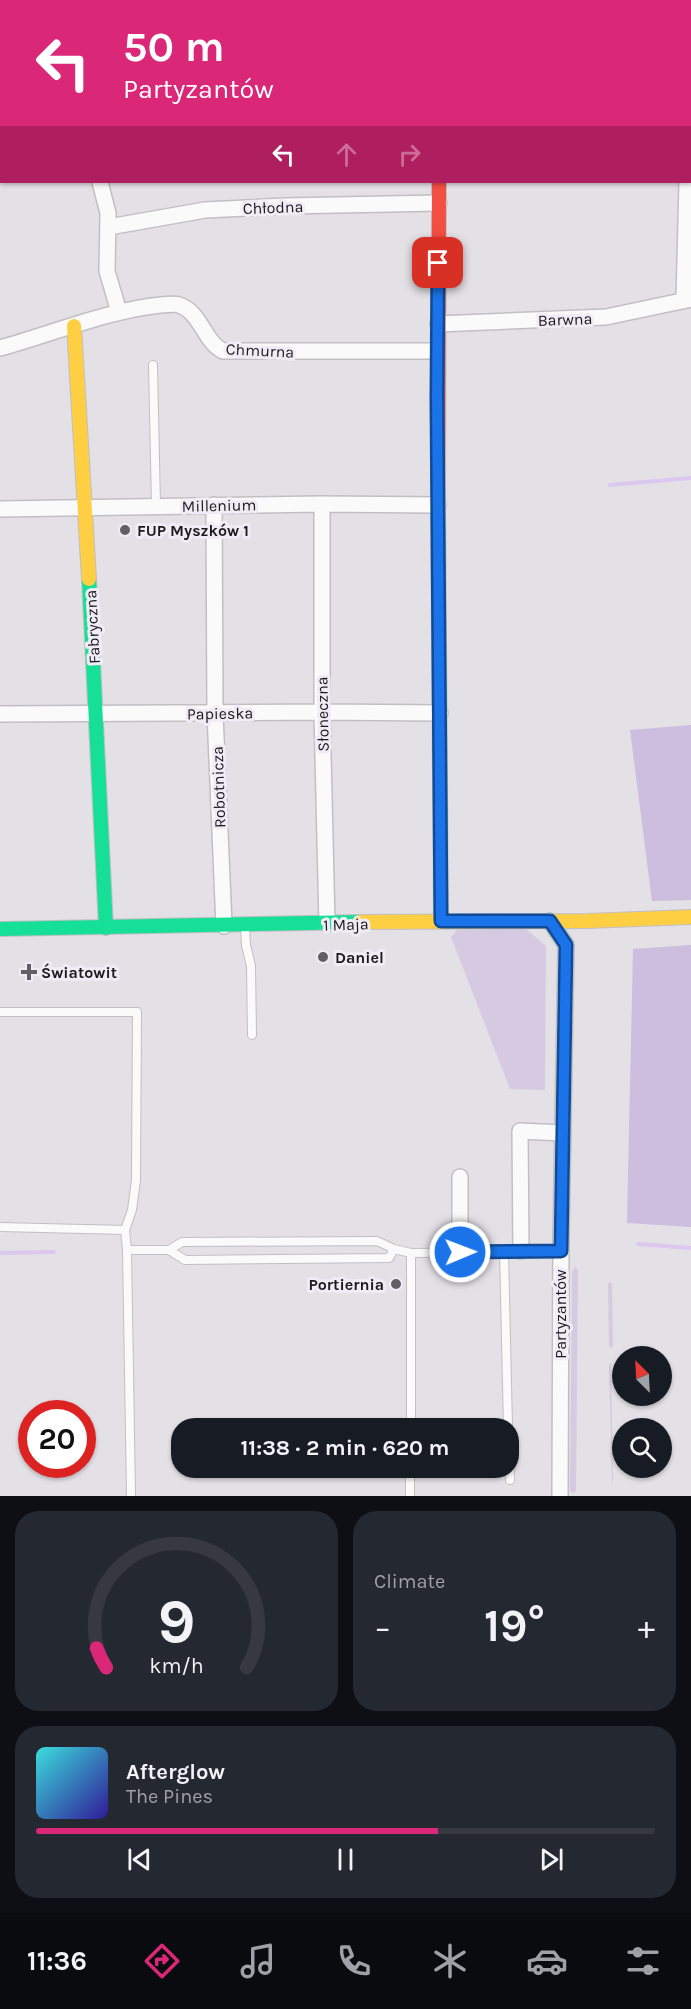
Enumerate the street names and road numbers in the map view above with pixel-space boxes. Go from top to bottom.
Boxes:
street label: Chłodna [242,197,304,218]
street label: Barwna [537,309,593,330]
street label: Chmurna [225,339,295,362]
street label: Millenium [182,495,256,516]
street label: Fabryczna [81,590,104,664]
street label: Słoneczna [312,676,333,752]
street label: Papieska [187,703,253,724]
street label: Robotnicza [208,746,229,828]
street label: 1 Maja [323,914,369,935]
street label: Partyzantów [551,1269,570,1359]

